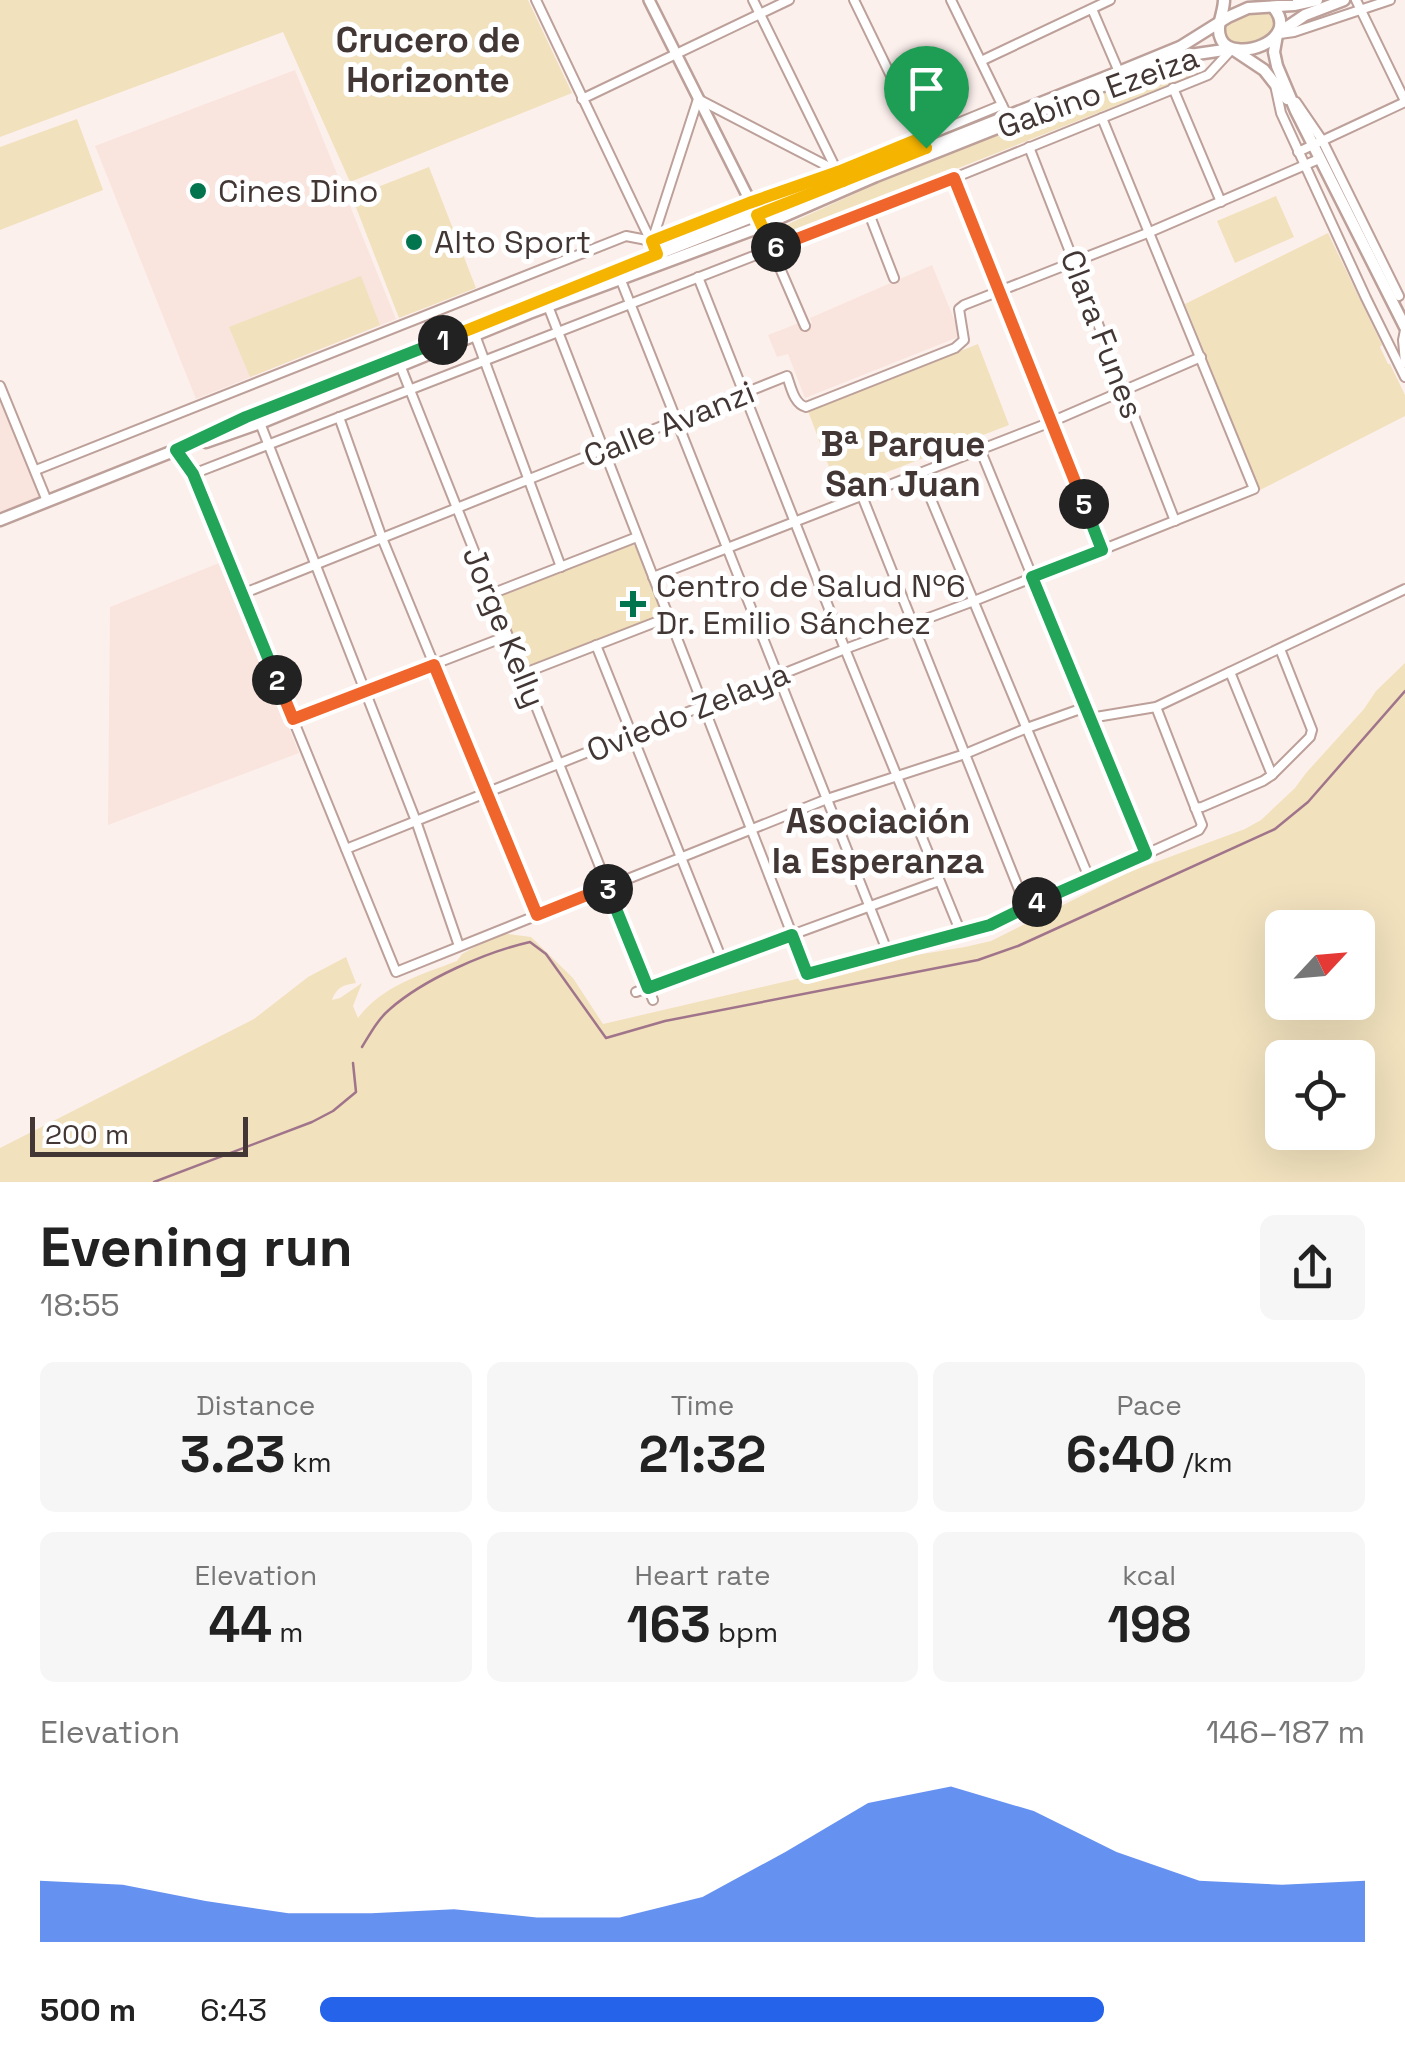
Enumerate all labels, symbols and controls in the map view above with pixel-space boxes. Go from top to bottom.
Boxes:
district label: Crucero de Horizonte [336,18,520,102]
street label: Gabino Ezeiza [992,37,1204,147]
pin [884,46,969,149]
icon: arrive [899,61,954,116]
place label: Cines Dino [218,171,378,211]
marker: Cines Dino [187,180,209,202]
place label: Alto Sport [434,222,591,262]
pin: 6 [751,222,801,272]
text: 6 [767,229,785,265]
marker: Alto Sport [403,231,425,253]
street label: Clara Funes [1052,244,1152,424]
pin: 1 [418,315,468,365]
text: 1 [437,322,449,358]
street label: Calle Avanzi [578,372,760,476]
district label: Bª Parque San Juan [820,422,986,506]
pin: 5 [1059,479,1109,529]
text: 5 [1076,486,1092,522]
street label: Jorge Kelly [454,541,554,713]
place label: Centro de Salud Nº6 Dr. Emilio Sánchez [656,566,966,643]
marker: Centro de Salud Nº6 Dr. Emilio Sánchez [620,591,646,617]
street label: Oviedo Zelaya [581,653,795,771]
pin: 2 [252,655,302,705]
text: 2 [269,662,285,698]
district label: Asociación la Esperanza [772,799,984,883]
pin: 3 [583,864,633,914]
text: 3 [599,871,617,907]
pin: 4 [1012,877,1062,927]
text: 4 [1028,884,1046,920]
north arrow [1265,910,1375,1020]
map controls [1265,910,1375,1150]
button: locate [1265,1040,1375,1150]
scale bar [30,1112,248,1156]
text: 200 m [45,1116,129,1152]
text: Evening run [40,1212,353,1282]
button: share [1260,1215,1365,1320]
text: 18:55 [40,1285,120,1325]
text: Distance [196,1387,315,1423]
text: Time [671,1387,734,1423]
text: Pace [1116,1387,1182,1423]
text: 3.23 [180,1423,285,1487]
text: 21:32 [639,1423,766,1487]
text: 6:40 [1066,1423,1176,1487]
text: km [285,1444,332,1480]
text: /km [1176,1444,1233,1480]
text: Elevation [194,1557,317,1593]
text: Heart rate [635,1557,770,1593]
text: kcal [1122,1557,1176,1593]
text: 44 [208,1593,272,1657]
text: 163 [627,1593,711,1657]
text: 198 [1107,1593,1191,1657]
text: m [272,1614,303,1650]
text: bpm [711,1614,778,1650]
text: Elevation [40,1712,180,1752]
text: 146–187 m [1206,1712,1365,1752]
text: 500 m [40,1990,136,2030]
text: 6:43 [200,1990,267,2030]

